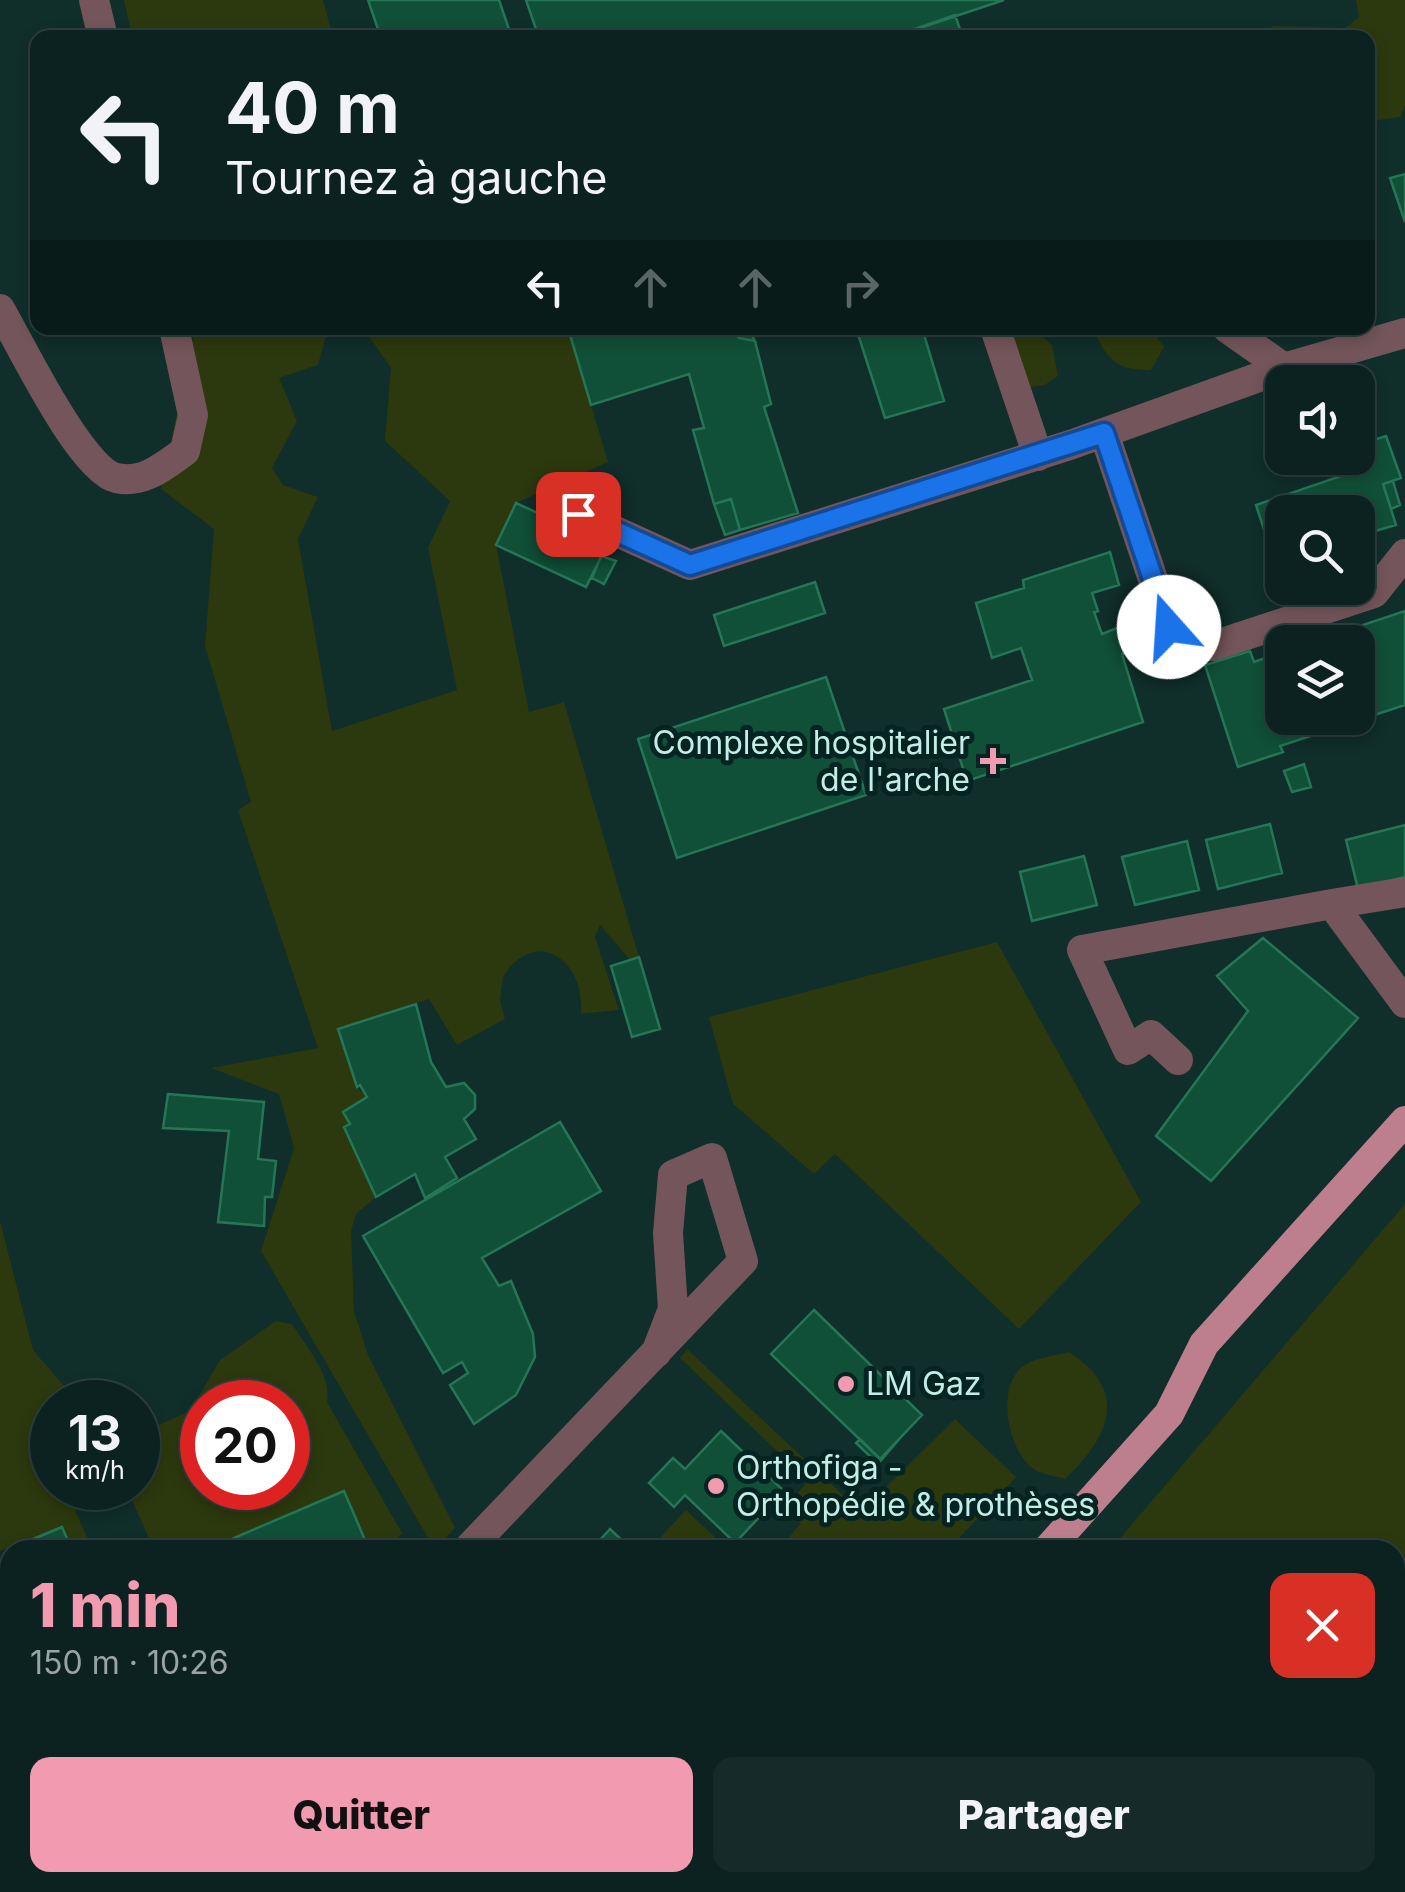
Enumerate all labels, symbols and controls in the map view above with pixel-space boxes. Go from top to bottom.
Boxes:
text: 40 m [225,65,400,150]
icon: left [60,70,190,200]
text: Tournez à gauche [225,150,607,205]
icon: left [518,260,573,315]
icon: ahead [623,260,678,315]
icon: ahead [728,260,783,315]
icon: right [833,260,888,315]
map controls [1265,365,1375,735]
button: sound [1265,365,1375,475]
pin [536,472,621,557]
icon: arrive [551,487,606,542]
button: search [1265,495,1375,605]
position arrow [1117,575,1221,679]
button: layers [1265,625,1375,735]
place label: Complexe hospitalier de l'arche [653,723,970,799]
marker: Complexe hospitalier de l'arche [980,748,1006,774]
place label: LM Gaz [866,1364,982,1403]
marker: LM Gaz [835,1373,857,1395]
speed limit sign: 20 [180,1380,310,1510]
text: 13 [68,1403,122,1463]
place label: Orthofiga - Orthopédie & prothèses [736,1448,1095,1524]
text: km/h [65,1455,125,1485]
marker: Orthofiga - Orthopédie & prothèses [705,1475,727,1497]
text: 1 min [30,1569,180,1641]
button: close [1270,1573,1375,1678]
text: 150 m · 10:26 [30,1643,229,1682]
button: Quitter [30,1757,693,1872]
button: Partager [713,1757,1375,1872]

